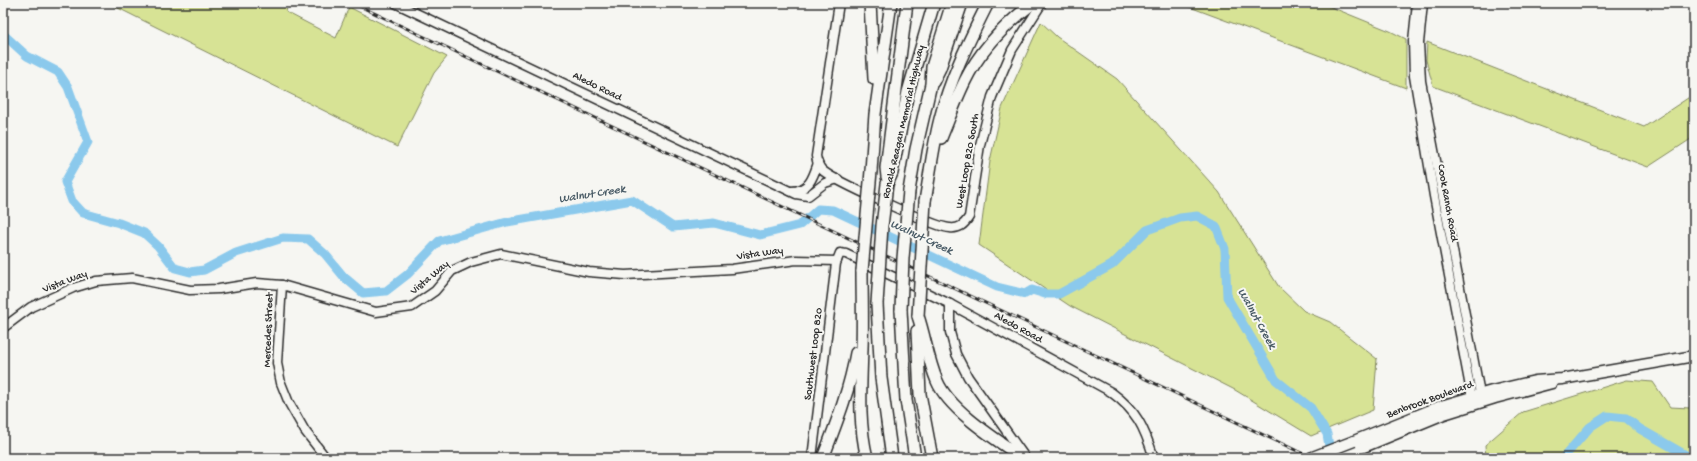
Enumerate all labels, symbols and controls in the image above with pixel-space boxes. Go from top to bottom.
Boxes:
street label: Ronald Reagan Memorial Highway [880,44,928,200]
street label: Aledo Road [570,70,625,105]
street label: West Loop 820 South [954,112,982,209]
street label: Cook Ranch Road [1434,163,1460,244]
water label: Walnut Creek [558,183,628,207]
water label: Walnut Creek [888,217,956,259]
street label: Vista Way [735,245,784,263]
street label: Vista Way [408,258,452,298]
street label: Vista Way [40,268,89,296]
water label: Walnut Creek [1234,286,1279,353]
street label: Mercedes Street [262,291,276,368]
street label: Southwest Loop 820 [802,307,826,401]
street label: Aledo Road [992,310,1046,347]
street label: Benbrook Boulevard [1384,378,1476,422]

